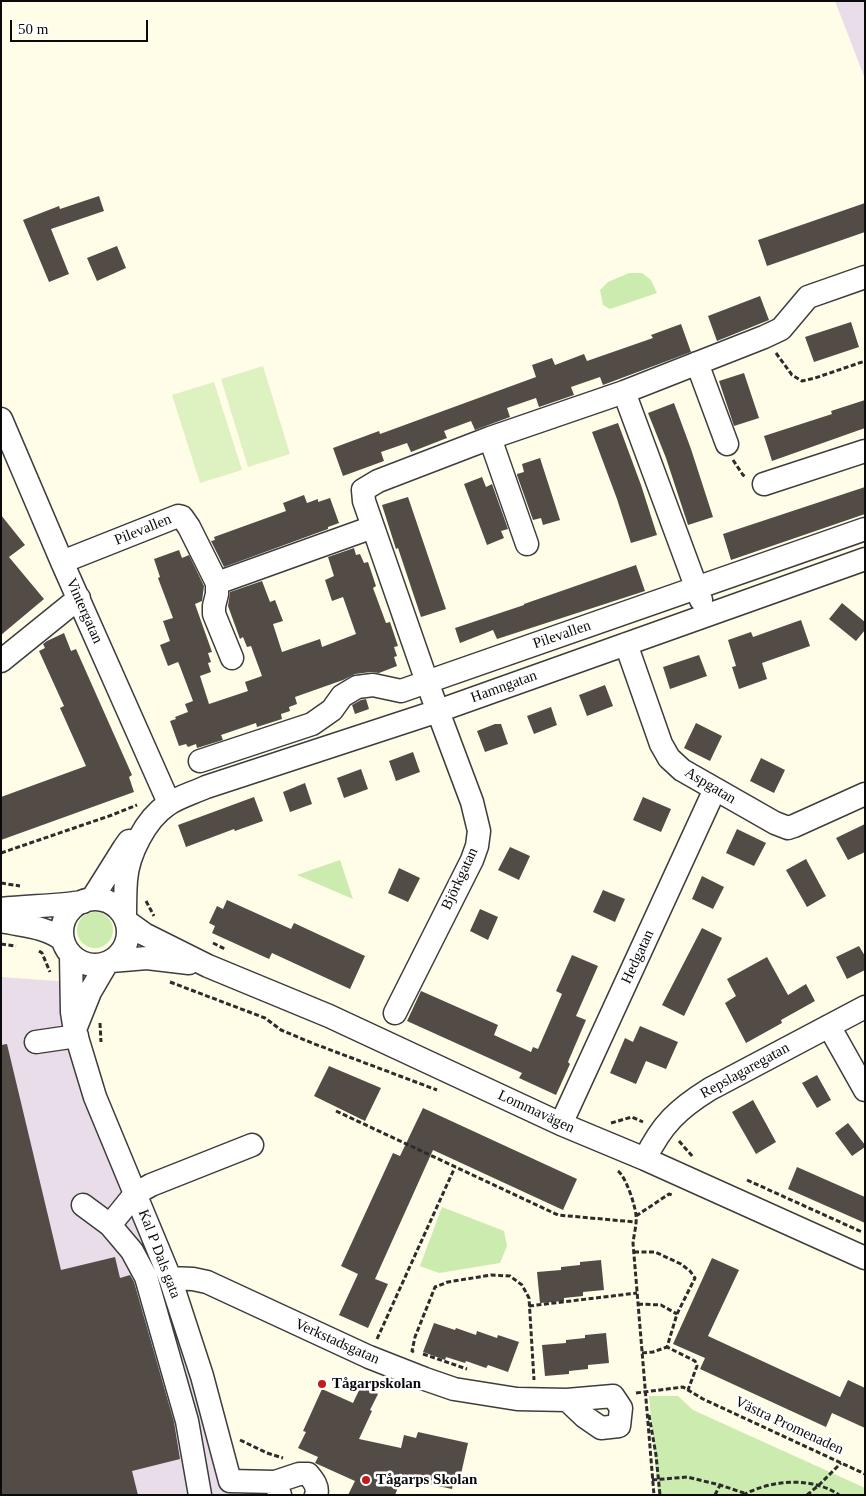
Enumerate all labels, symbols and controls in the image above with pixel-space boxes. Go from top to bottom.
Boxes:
scale bar [12,10,150,42]
text: 50 m [18,21,48,37]
street label: Pilevallen [112,510,174,550]
street label: Vintergatan [62,576,106,646]
street label: Pilevallen [531,617,593,653]
street label: Hamngatan [468,667,540,707]
street label: Aspgatan [681,764,739,808]
street label: Björkgatan [438,845,482,913]
street label: Hedgatan [618,927,658,987]
street label: Repslagaregatan [697,1039,793,1103]
street label: Lommavägen [495,1086,577,1138]
street label: Kal P Dals gata [134,1207,184,1301]
street label: Verkstadsgatan [292,1315,382,1369]
place label: Tågarpskolan [332,1375,421,1393]
marker: Tågarpskolan [316,1378,328,1390]
street label: Västra Promenaden [732,1393,846,1459]
place label: Tågarps Skolan [376,1471,477,1489]
marker: Tågarps Skolan [360,1474,372,1486]

